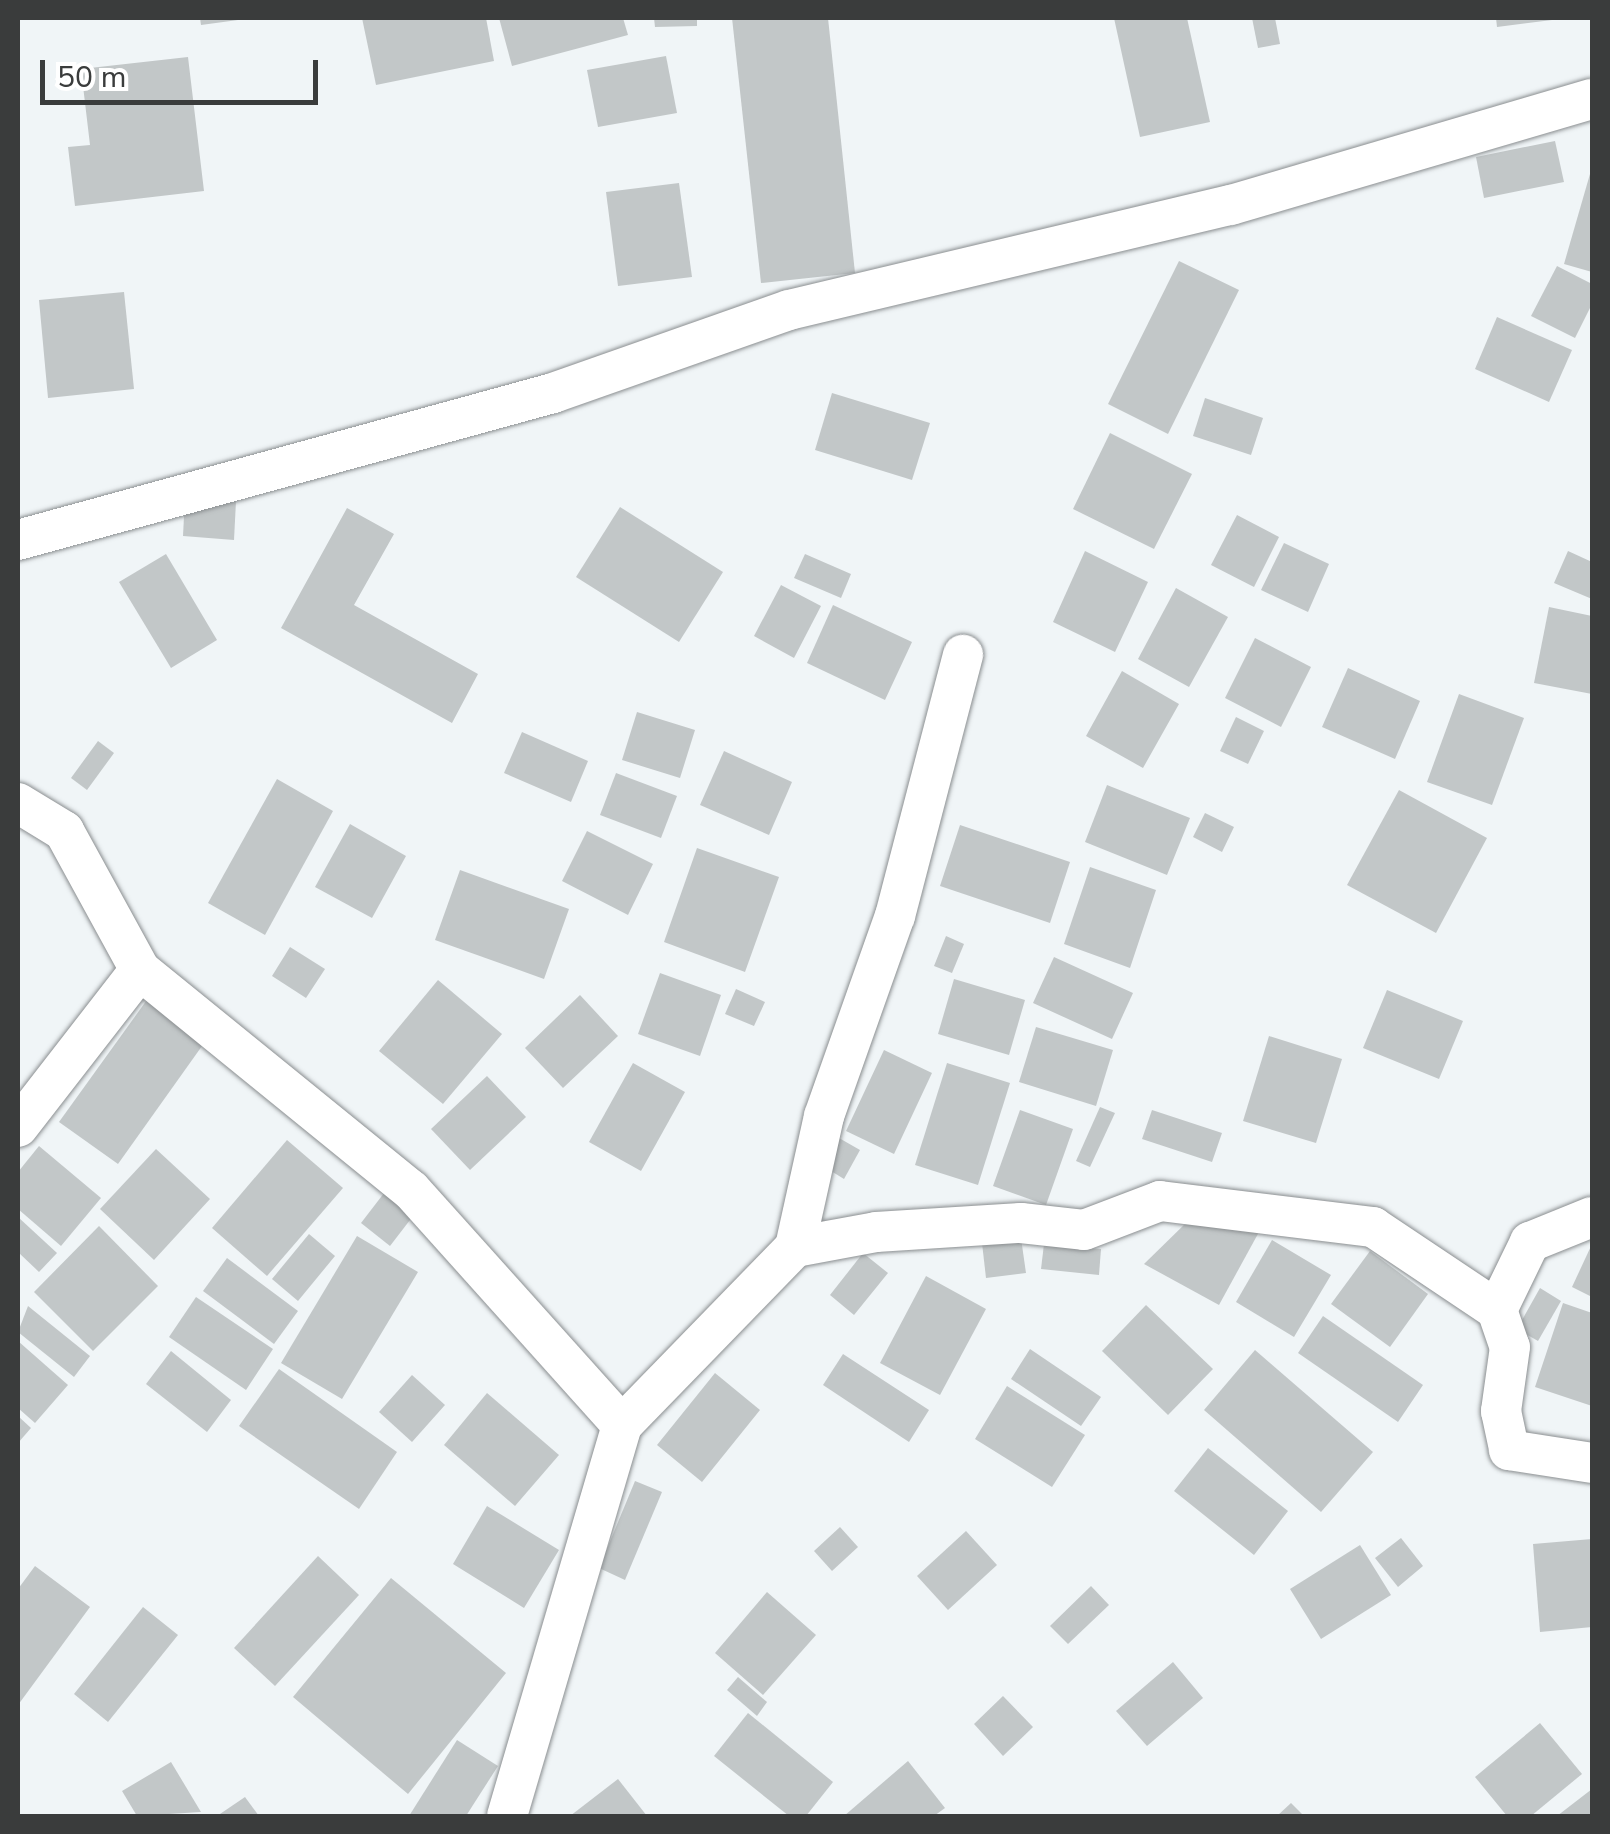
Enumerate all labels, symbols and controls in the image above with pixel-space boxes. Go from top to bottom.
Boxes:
scale bar [45,40,322,102]
text: 50 m [57,57,126,98]

